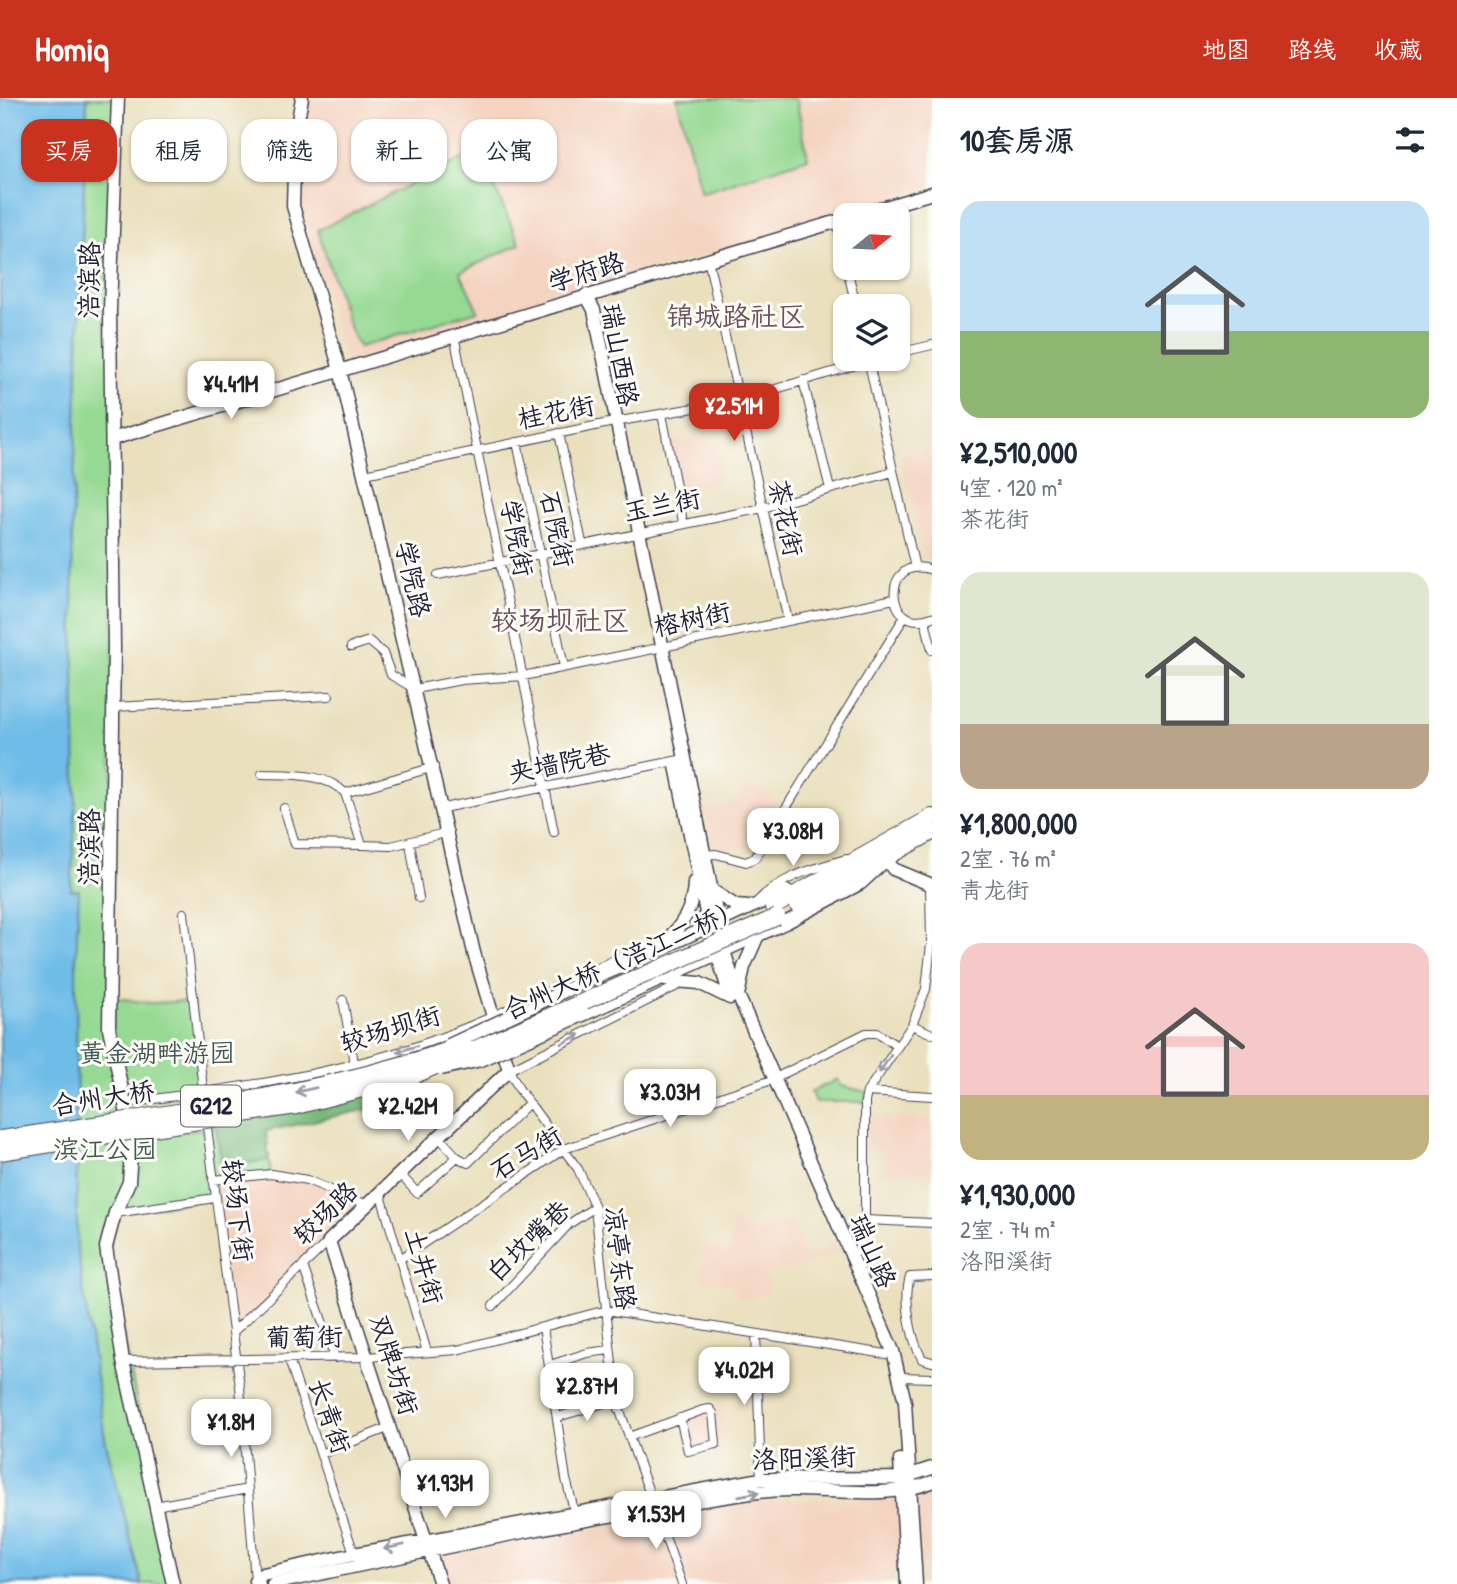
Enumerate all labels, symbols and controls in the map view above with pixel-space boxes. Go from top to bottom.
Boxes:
text: Homiq [35,27,109,71]
text: 地图 [1202,33,1250,65]
text: 路线 [1288,33,1336,65]
text: 收藏 [1374,33,1422,65]
chip: 买房 [21,119,117,182]
chip: 租房 [131,119,227,182]
chip: 筛选 [241,119,337,182]
chip: 新上 [351,119,447,182]
chip: 公寓 [461,119,557,182]
text: 10套房源 [960,120,1074,160]
icon: filters [1391,121,1429,159]
north arrow [833,203,910,280]
map controls [833,203,910,371]
street label: 涪滨路 [70,241,107,319]
street label: 学府路 [543,243,628,300]
icon: home [1132,247,1258,373]
button: layers [833,294,910,371]
district label: 锦城路社区 [666,297,806,335]
street label: 瑞山西路 [594,301,647,409]
pin: ¥4.41M [174,362,288,421]
text: ¥4.41M [204,368,258,399]
pin: ¥2.51M [677,384,791,443]
street label: 桂花街 [514,387,598,436]
text: ¥2.51M [705,390,763,421]
text: ¥2,510,000 [960,432,1077,472]
text: 4室 · 120 m² [960,472,1062,503]
street label: 茶花街 [761,476,812,560]
street label: 玉兰街 [620,480,704,529]
street label: 石院街 [532,487,583,571]
street label: 学院街 [493,496,542,580]
text: 茶花街 [960,503,1029,534]
street label: 学院路 [388,537,439,621]
street label: 榕树街 [650,593,734,644]
district label: 较场坝社区 [490,601,630,639]
icon: home [1132,618,1258,744]
street label: 夹墙院巷 [504,735,613,790]
text: ¥1,800,000 [960,803,1077,843]
street label: 涪滨路 [70,808,107,886]
pin: ¥3.08M [736,808,850,868]
text: ¥3.08M [763,815,823,846]
text: 2室 · 76 m² [960,843,1056,874]
text: 青龙街 [960,874,1029,905]
street label: 合州大桥（涪江二桥） [497,890,749,1027]
icon: home [1132,989,1258,1115]
street label: 较场坝街 [335,997,445,1060]
one-way arrow [560,1032,581,1046]
park label: 黄金湖畔游园 [79,1035,235,1070]
one-way arrow [396,1043,418,1056]
one-way arrow [878,1054,892,1073]
pin: ¥3.03M [613,1070,727,1129]
street label: 合州大桥 [49,1072,157,1123]
text: ¥3.03M [640,1076,700,1107]
one-way arrow [295,1084,318,1097]
pin: ¥2.42M [351,1084,465,1143]
road number: G212 [181,1086,241,1126]
text: ¥2.42M [378,1090,438,1121]
street label: 石马街 [483,1117,568,1188]
park label: 滨江公园 [53,1131,157,1166]
street label: 较场下街 [215,1156,262,1264]
street label: 较场路 [284,1173,365,1252]
text: ¥1,930,000 [960,1174,1075,1214]
street label: 白坟嘴巷 [478,1192,577,1289]
street label: 凉亭东路 [597,1204,644,1312]
street label: 瑞山路 [842,1208,905,1294]
text: 2室 · 74 m² [960,1214,1055,1245]
street label: 土井街 [397,1224,452,1308]
text: 洛阳溪街 [960,1245,1052,1276]
street label: 双牌坊街 [362,1310,427,1420]
street label: 葡萄街 [265,1318,343,1355]
pin: ¥4.02M [687,1348,801,1407]
text: ¥4.02M [715,1354,773,1385]
pin: ¥2.87M [530,1364,644,1423]
text: ¥2.87M [556,1370,618,1401]
street label: 长青街 [301,1373,360,1458]
pin: ¥1.8M [182,1400,280,1459]
text: ¥1.8M [207,1406,255,1437]
street label: 洛阳溪街 [751,1438,857,1477]
pin: ¥1.93M [388,1460,502,1520]
text: ¥1.93M [417,1467,473,1498]
one-way arrow [737,1487,760,1500]
pin: ¥1.53M [599,1492,713,1551]
text: ¥1.53M [627,1498,685,1529]
one-way arrow [383,1540,406,1554]

